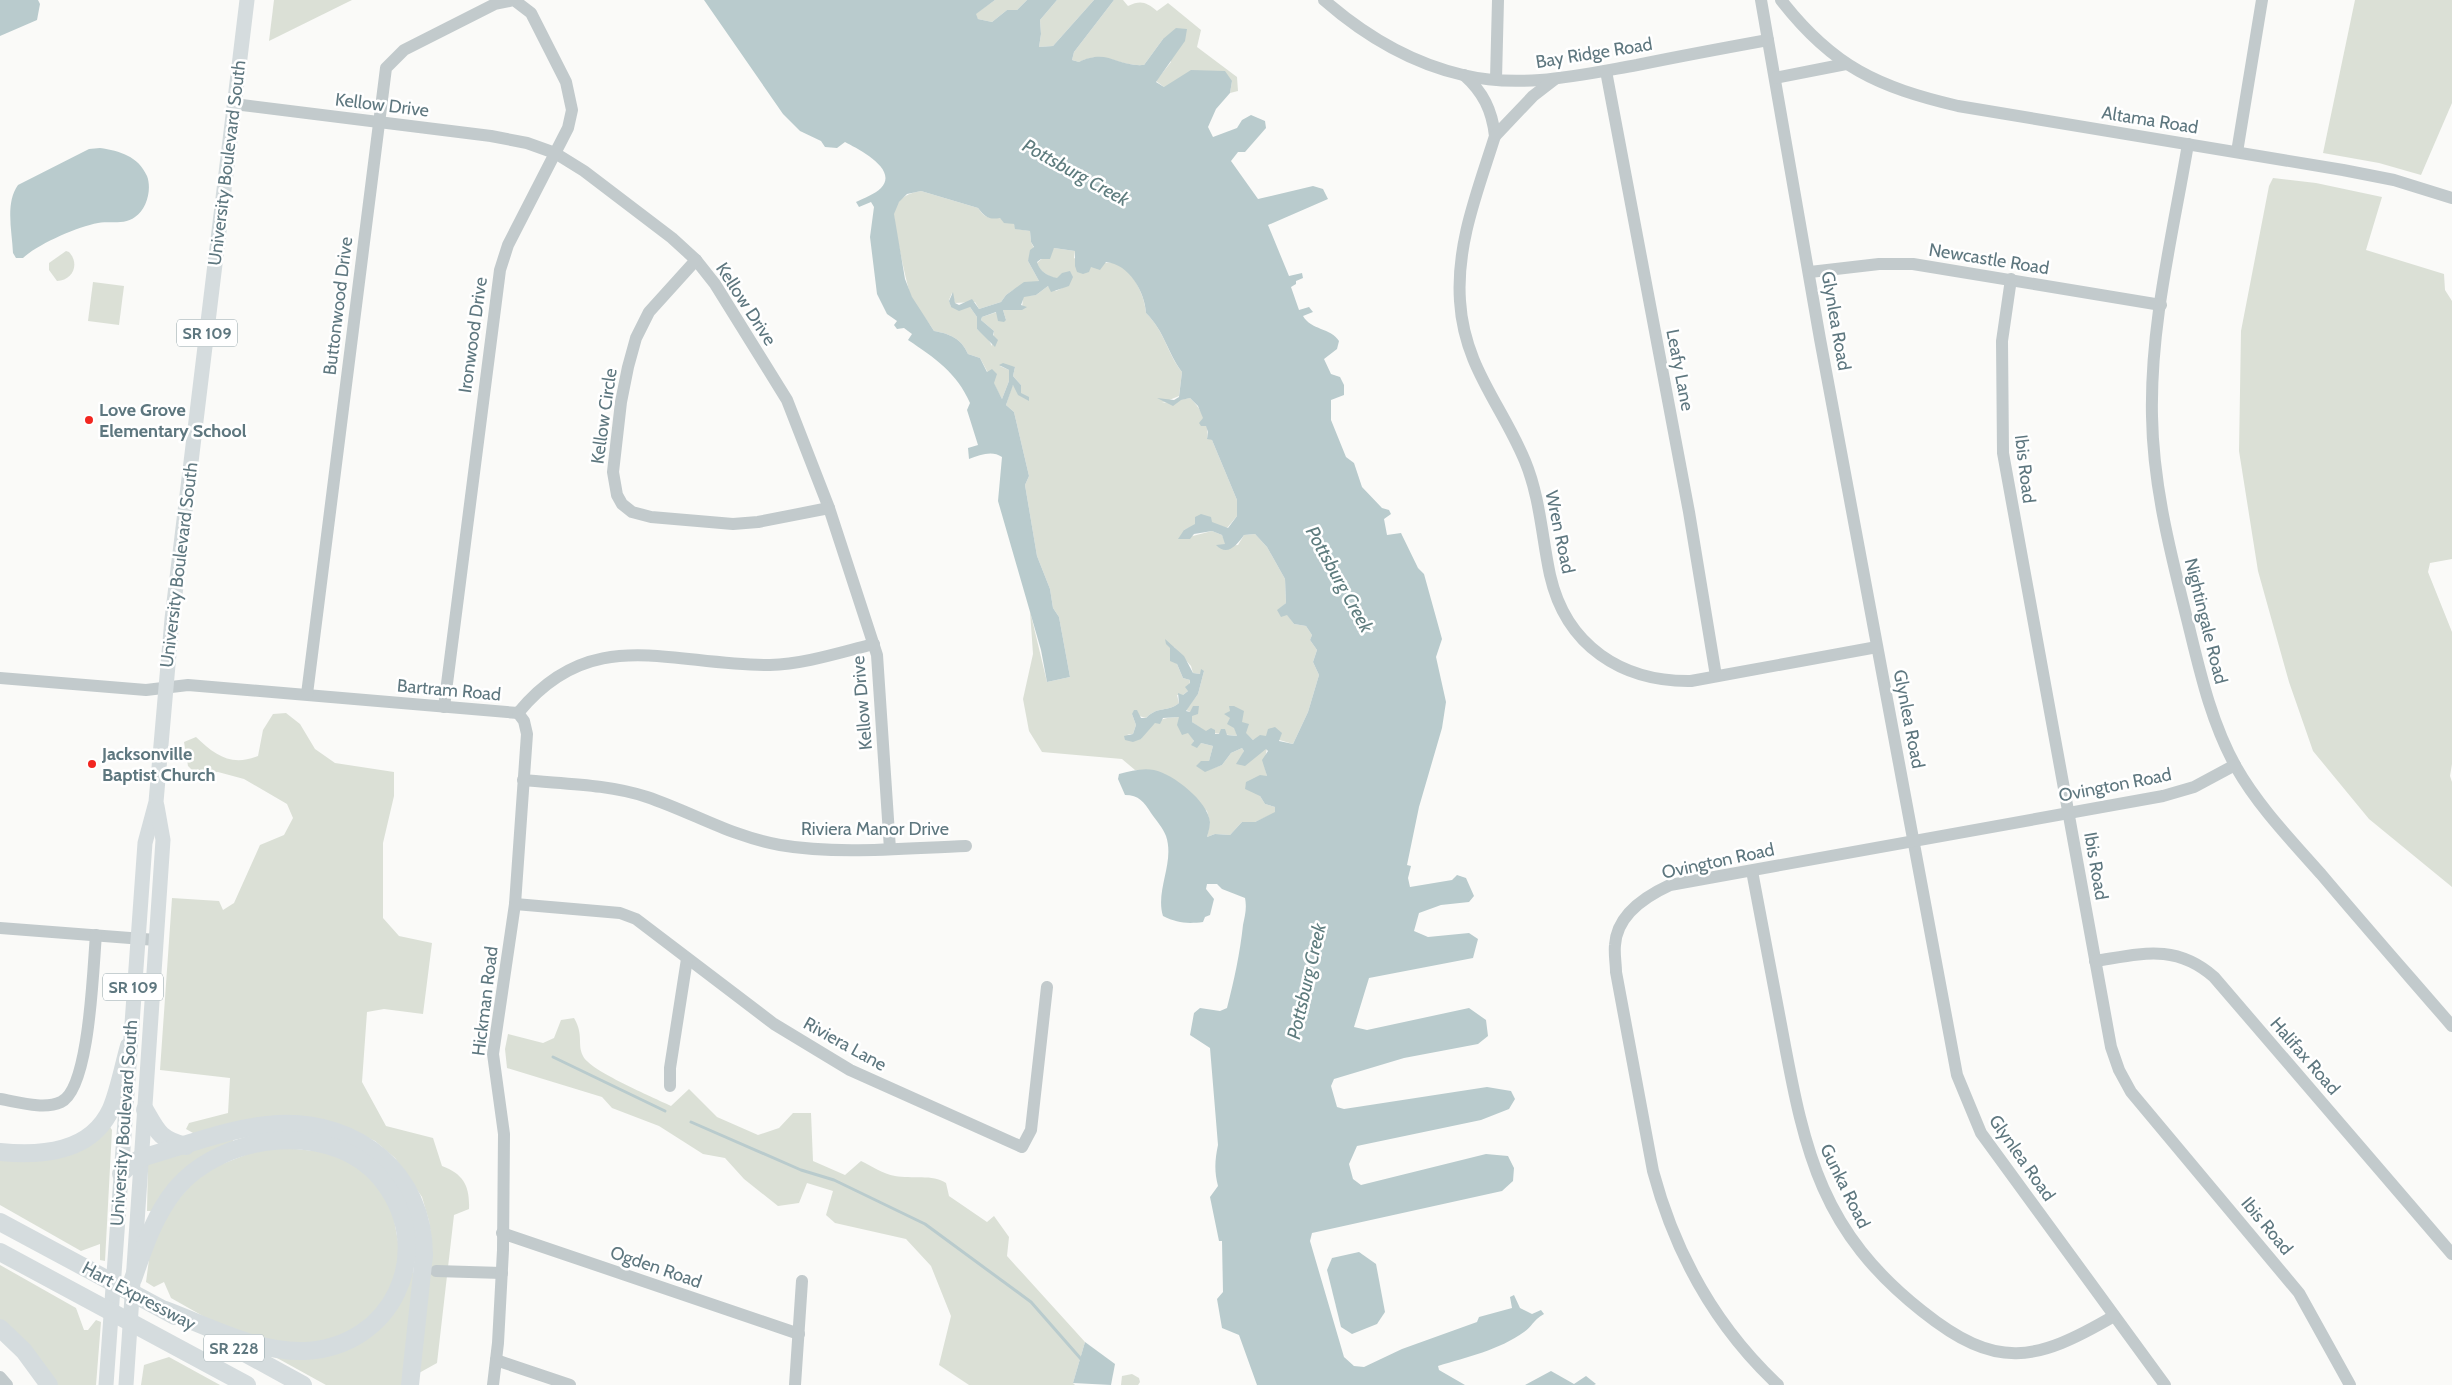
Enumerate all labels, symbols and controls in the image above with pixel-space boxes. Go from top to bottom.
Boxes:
street label: Bay Ridge Road [1534,33,1654,73]
street label: University Boulevard South [203,59,251,267]
street label: Kellow Drive [334,88,430,122]
street label: Altama Road [2100,102,2200,138]
water label: Pottsburg Creek [1018,134,1134,212]
street label: Buttonwood Drive [319,236,357,376]
street label: Newcastle Road [1927,239,2051,279]
street label: Kellow Drive [711,258,781,350]
street label: Glynlea Road [1816,270,1856,372]
street label: Ironwood Drive [454,276,492,394]
road number: SR 109 [177,319,237,346]
street label: Leafy Lane [1661,327,1699,413]
street label: Kellow Circle [586,367,622,465]
place label: Love Grove Elementary School [99,399,247,442]
marker: Love Grove Elementary School [83,414,95,426]
street label: Ibis Road [2010,434,2040,504]
street label: University Boulevard South [155,461,203,669]
street label: Wren Road [1540,488,1580,576]
water label: Pottsburg Creek [1301,522,1379,637]
street label: Nightingale Road [2180,556,2232,686]
street label: Kellow Drive [847,655,877,751]
street label: Glynlea Road [1889,668,1929,770]
street label: Bartram Road [396,674,502,706]
place label: Jacksonville Baptist Church [101,743,215,786]
marker: Jacksonville Baptist Church [86,758,98,770]
street label: Ovington Road [2057,763,2173,807]
street label: Riviera Manor Drive [801,818,949,840]
street label: Ibis Road [2079,830,2113,902]
street label: Ovington Road [1660,838,1776,884]
water label: Pottsburg Creek [1282,920,1331,1041]
street label: Hickman Road [467,945,503,1057]
road number: SR 109 [103,974,163,1000]
street label: Riviera Lane [800,1012,890,1076]
street label: Halifax Road [2265,1013,2345,1099]
street label: University Boulevard South [106,1019,142,1227]
street label: Glynlea Road [1984,1111,2060,1205]
street label: Gunka Road [1815,1140,1875,1232]
street label: Ibis Road [2236,1193,2298,1259]
street label: Ogden Road [607,1241,705,1293]
street label: Hart Expressway [78,1257,200,1335]
road number: SR 228 [204,1335,264,1362]

